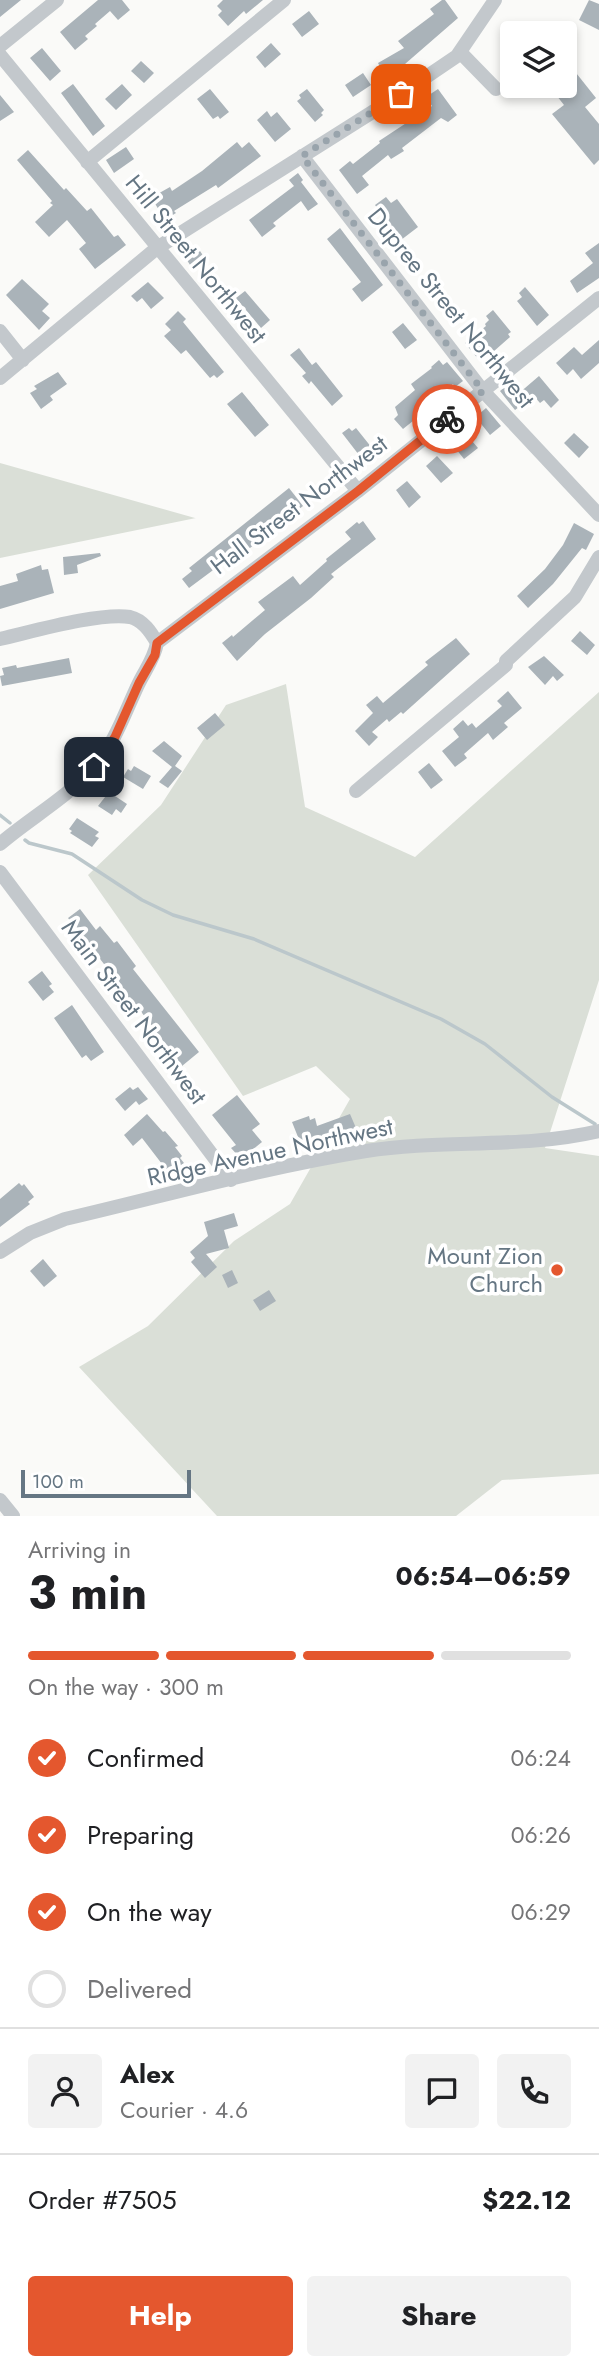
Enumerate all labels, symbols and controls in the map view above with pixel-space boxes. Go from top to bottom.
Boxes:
map controls [500,21,577,98]
button: layers [500,21,577,98]
pin [371,64,431,124]
icon: bag [382,75,420,113]
street label: Hill Street Northwest [117,167,276,351]
street label: Dupree Street Northwest [360,200,543,416]
courier [412,384,482,454]
icon: bike [428,400,466,438]
street label: Hall Street Northwest [203,426,395,583]
pin [64,737,124,797]
icon: home [75,748,113,786]
street label: Main Street Northwest [53,912,216,1112]
street label: Ridge Avenue Northwest [144,1108,396,1195]
place label: Mount Zion Church [427,1238,543,1301]
marker: Mount Zion Church [549,1262,565,1278]
scale bar [21,1467,191,1499]
text: 100 m [32,1468,84,1495]
text: Arriving in [28,1533,131,1567]
text: 06:54–06:59 [396,1557,571,1595]
text: 3 min [28,1560,147,1626]
text: On the way · 300 m [28,1670,224,1704]
icon: check [28,1739,66,1777]
text: Confirmed [87,1739,204,1777]
text: 06:24 [511,1741,571,1775]
icon: check [28,1816,66,1854]
text: Preparing [87,1816,194,1854]
text: 06:26 [511,1818,571,1852]
icon: check [28,1893,66,1931]
text: On the way [87,1893,212,1931]
text: 06:29 [511,1895,571,1929]
text: Delivered [87,1970,192,2008]
button: person [28,2054,102,2128]
button: chat [405,2054,479,2128]
button: phone [497,2054,571,2128]
text: Alex [120,2055,174,2093]
text: Courier · 4.6 [120,2093,248,2127]
text: Order #7505 [28,2181,177,2219]
text: $22.12 [482,2181,571,2219]
button: Help [28,2276,293,2356]
button: Share [307,2276,571,2356]

